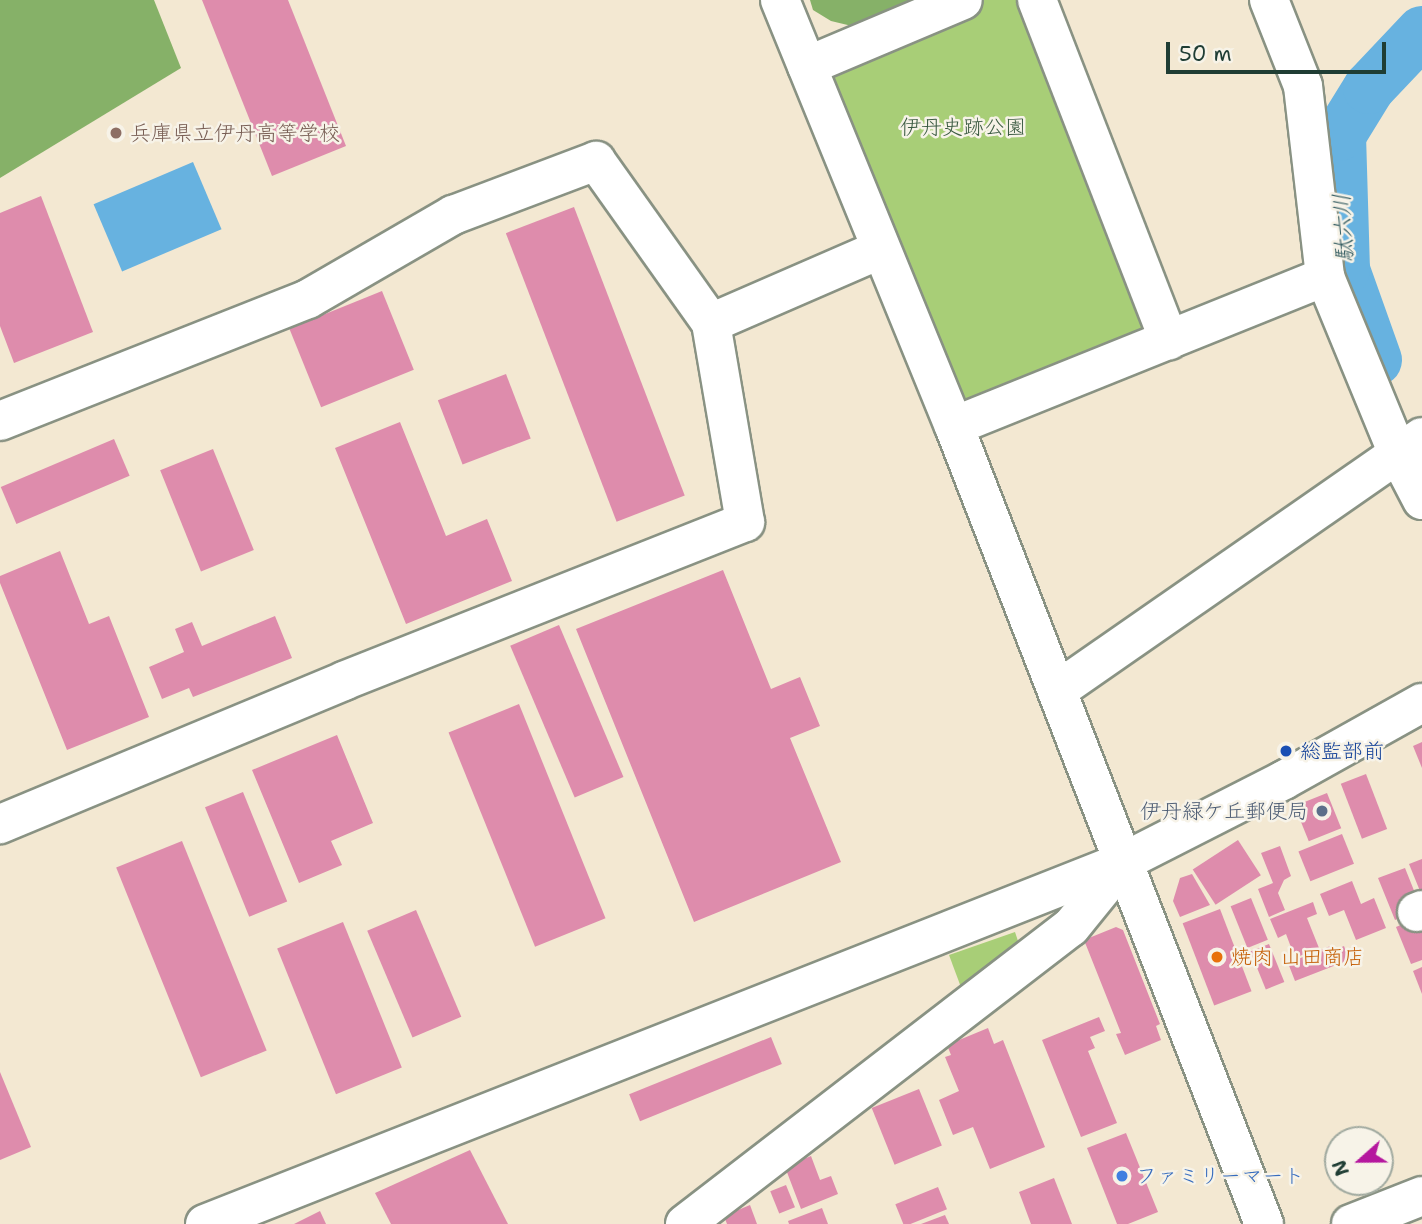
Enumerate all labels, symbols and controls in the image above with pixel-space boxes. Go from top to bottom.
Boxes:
scale bar [1170,28,1390,72]
text: 50 m [1179,40,1232,68]
park label: 伊丹史跡公園 [900,114,1026,140]
place label: 兵庫県立伊丹高等学校 [130,120,340,146]
marker: 兵庫県立伊丹高等学校 [108,125,124,141]
water label: 駄六川 [1327,193,1359,263]
place label: 総監部前 [1300,738,1384,764]
marker: 総監部前 [1278,743,1294,759]
place label: 伊丹緑ケ丘郵便局 [1140,798,1308,824]
marker: 伊丹緑ケ丘郵便局 [1314,803,1330,819]
place label: 焼肉 山田商店 [1231,944,1364,970]
marker: 焼肉 山田商店 [1209,949,1225,965]
north arrow [1324,1126,1394,1196]
text: N [1326,1156,1355,1179]
place label: ファミリーマート [1136,1163,1304,1189]
marker: ファミリーマート [1114,1168,1130,1184]

